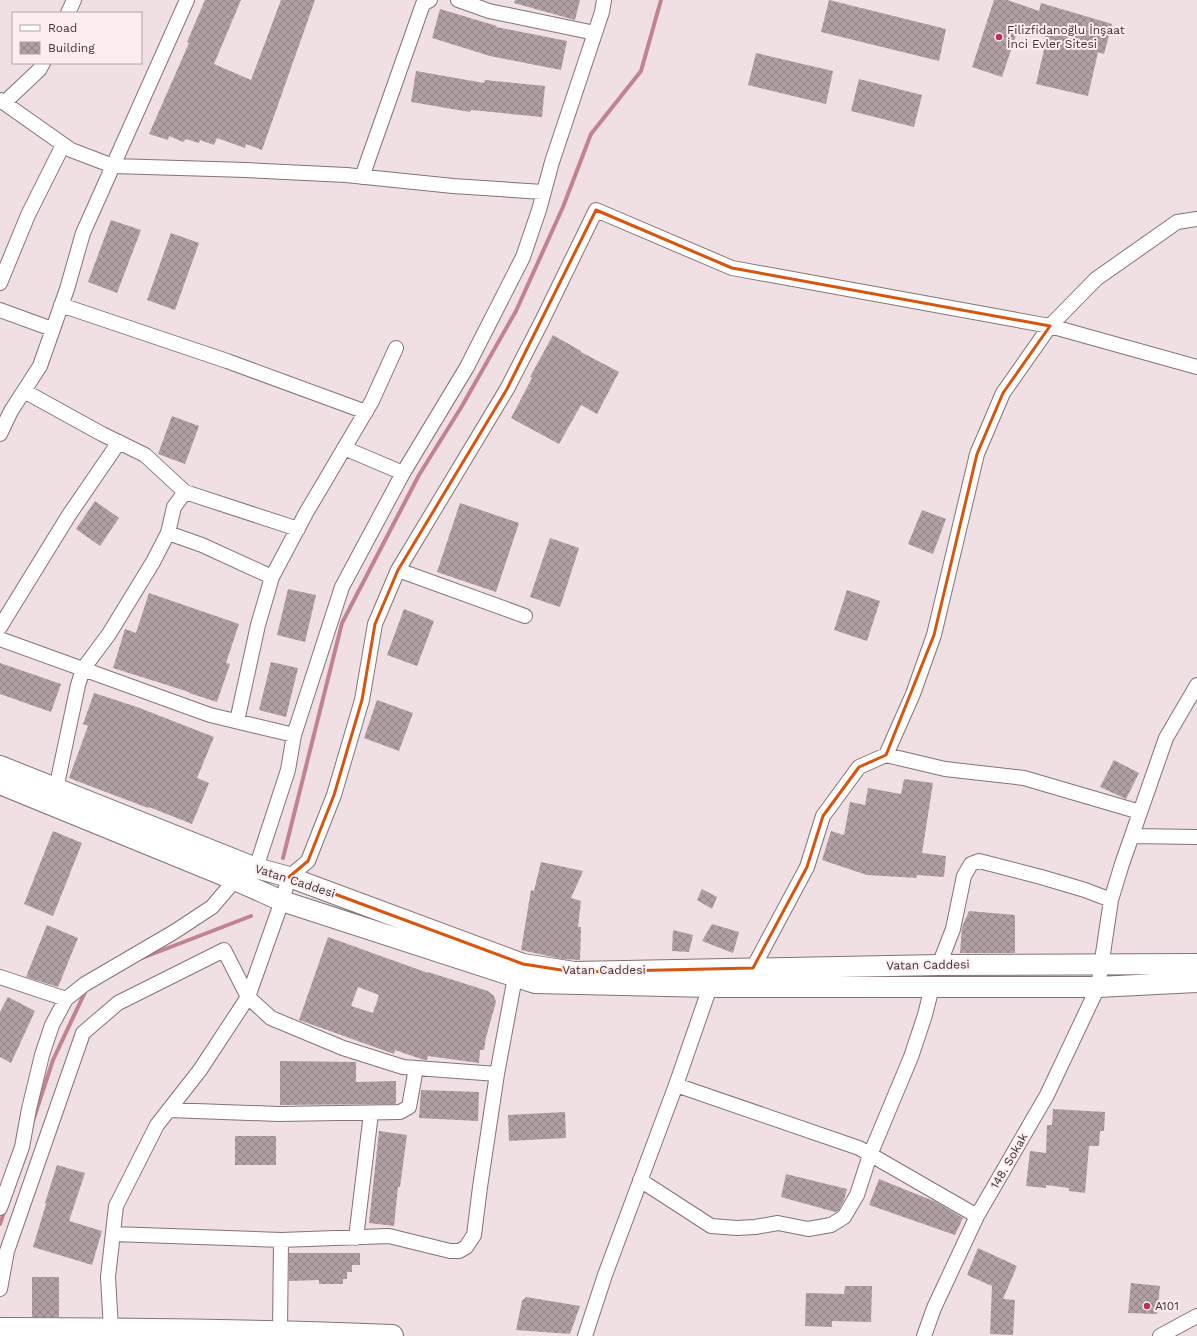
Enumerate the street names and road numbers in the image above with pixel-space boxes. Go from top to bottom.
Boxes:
street label: Vatan Caddesi [253,861,337,901]
street label: Vatan Caddesi [886,957,970,973]
street label: Vatan Caddesi [562,963,646,977]
street label: 148. Sokak [987,1131,1031,1191]

